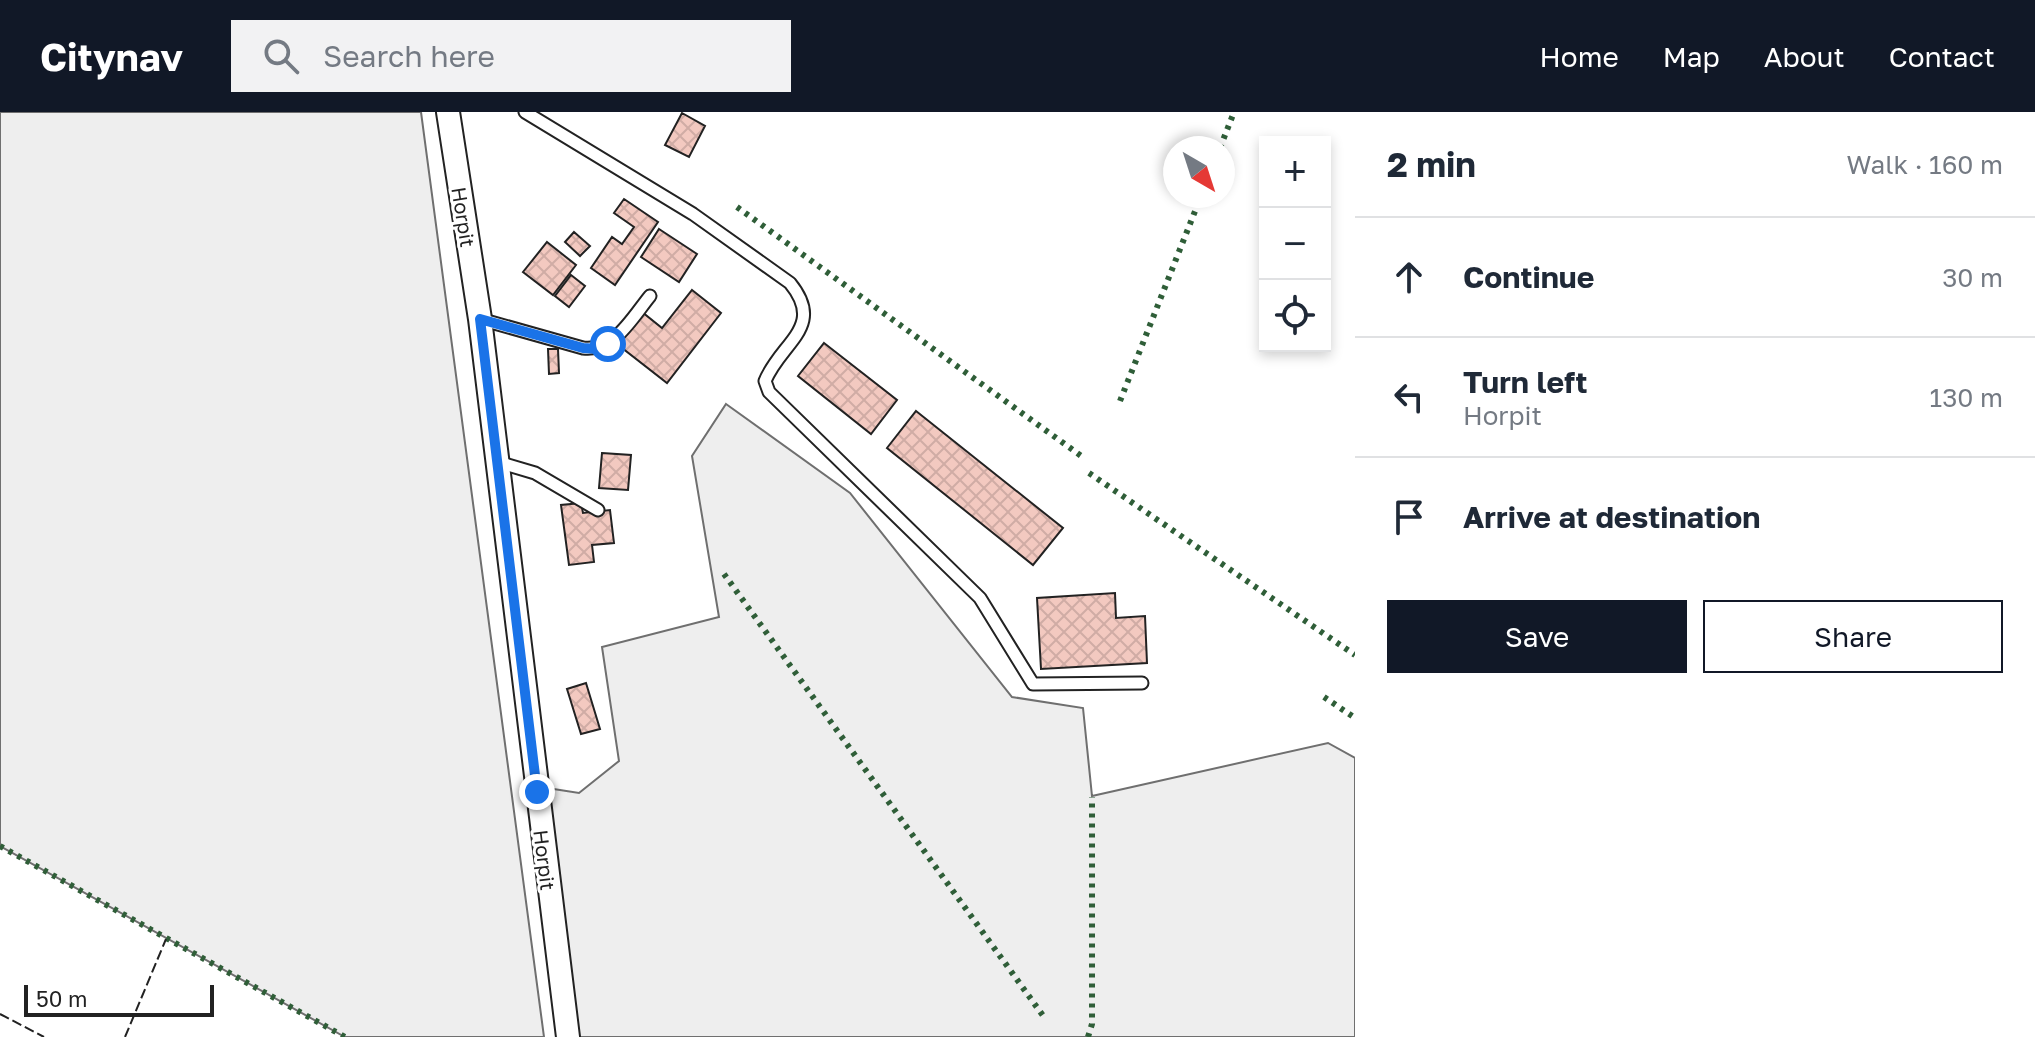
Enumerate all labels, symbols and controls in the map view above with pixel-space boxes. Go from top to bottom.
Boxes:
search box [231,20,791,92]
text: Citynav [40,34,183,79]
icon: search [259,34,303,78]
text: Search here [323,38,495,74]
text: Home [1540,40,1619,73]
text: Map [1663,40,1720,73]
text: About [1764,40,1845,73]
text: Contact [1889,40,1995,73]
north arrow [1163,136,1235,208]
map controls [1259,136,1331,352]
button: + [1259,136,1331,208]
text: 2 min [1387,144,1476,184]
text: Walk · 160 m [1847,149,2003,180]
street label: Horpit [447,185,481,249]
button: − [1259,208,1331,280]
icon: ahead [1387,255,1431,299]
text: Continue [1463,259,1594,295]
text: 30 m [1942,262,2003,293]
button: locate [1259,280,1331,352]
route start [590,326,626,362]
text: Turn left [1463,364,1588,400]
icon: left [1387,375,1431,419]
text: 130 m [1930,382,2003,413]
text: Horpit [1463,400,1542,431]
icon: arrive [1387,495,1431,539]
text: Arrive at destination [1463,499,1760,535]
button: Save [1387,600,1687,673]
button: Share [1703,600,2003,673]
route end [519,774,555,810]
street label: Horpit [529,828,561,892]
scale bar [24,981,214,1017]
text: 50 m [36,985,87,1012]

